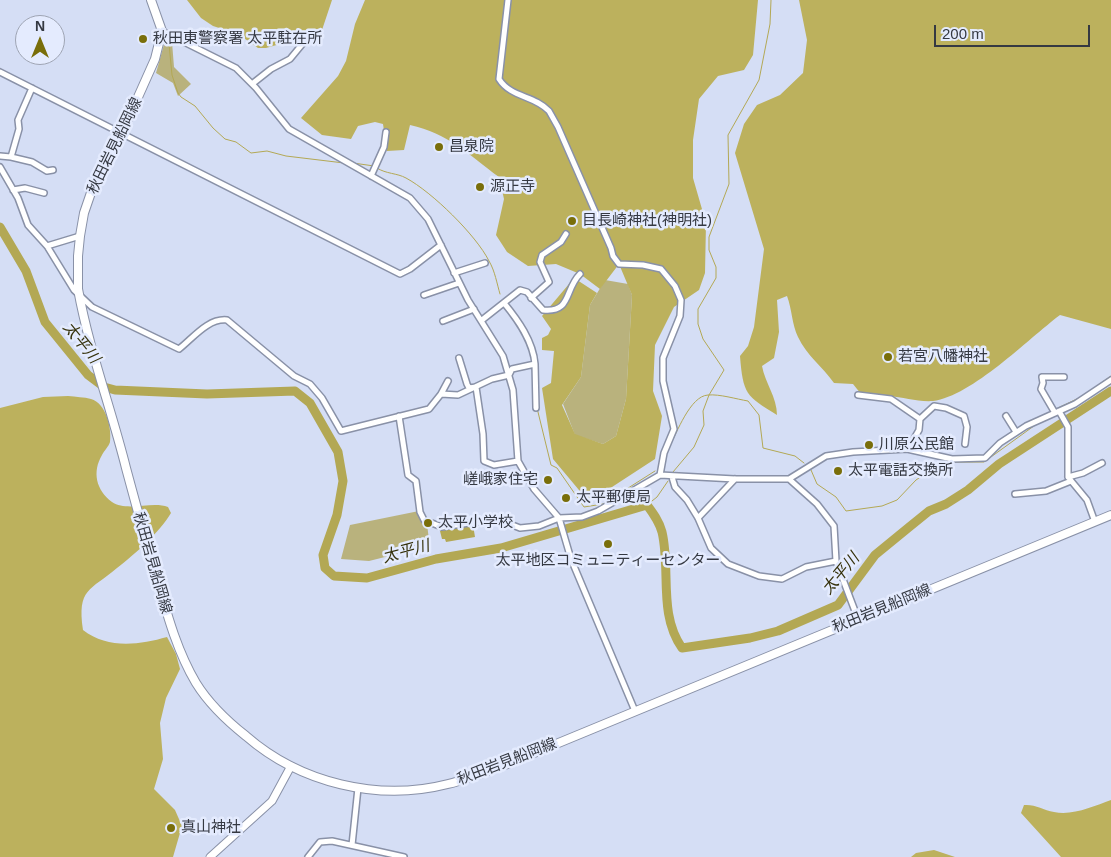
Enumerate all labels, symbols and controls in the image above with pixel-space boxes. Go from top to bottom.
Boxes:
north arrow [15,15,65,65]
scale bar [936,15,1092,47]
text: N [35,18,45,34]
text: 200 m [942,25,984,42]
place label: 秋田東警察署 太平駐在所 [153,30,322,48]
marker: 秋田東警察署 太平駐在所 [137,33,149,45]
street label: 秋田岩見船岡線 [84,95,146,197]
place label: 昌泉院 [449,138,494,156]
marker: 昌泉院 [433,141,445,153]
place label: 源正寺 [490,178,535,196]
marker: 源正寺 [474,181,486,193]
place label: 目長崎神社(神明社) [582,212,712,230]
marker: 目長崎神社(神明社) [566,215,578,227]
water label: 太平川 [58,318,104,368]
place label: 若宮八幡神社 [898,348,988,366]
marker: 若宮八幡神社 [882,351,894,363]
place label: 川原公民館 [879,436,954,454]
marker: 川原公民館 [863,439,875,451]
place label: 太平電話交換所 [848,462,953,480]
marker: 太平電話交換所 [832,465,844,477]
place label: 嵯峨家住宅 [463,471,538,489]
marker: 嵯峨家住宅 [542,474,554,486]
place label: 太平郵便局 [576,489,651,507]
marker: 太平郵便局 [560,492,572,504]
street label: 秋田岩見船岡線 [129,510,175,616]
place label: 太平小学校 [438,514,513,532]
marker: 太平小学校 [422,517,434,529]
water label: 太平川 [380,537,432,567]
marker: 太平地区コミュニティーセンター [602,538,614,550]
water label: 太平川 [818,549,864,599]
place label: 太平地区コミュニティーセンター [496,552,720,570]
street label: 秋田岩見船岡線 [830,581,934,637]
street label: 秋田岩見船岡線 [455,735,559,789]
place label: 真山神社 [181,819,241,837]
marker: 真山神社 [165,822,177,834]

